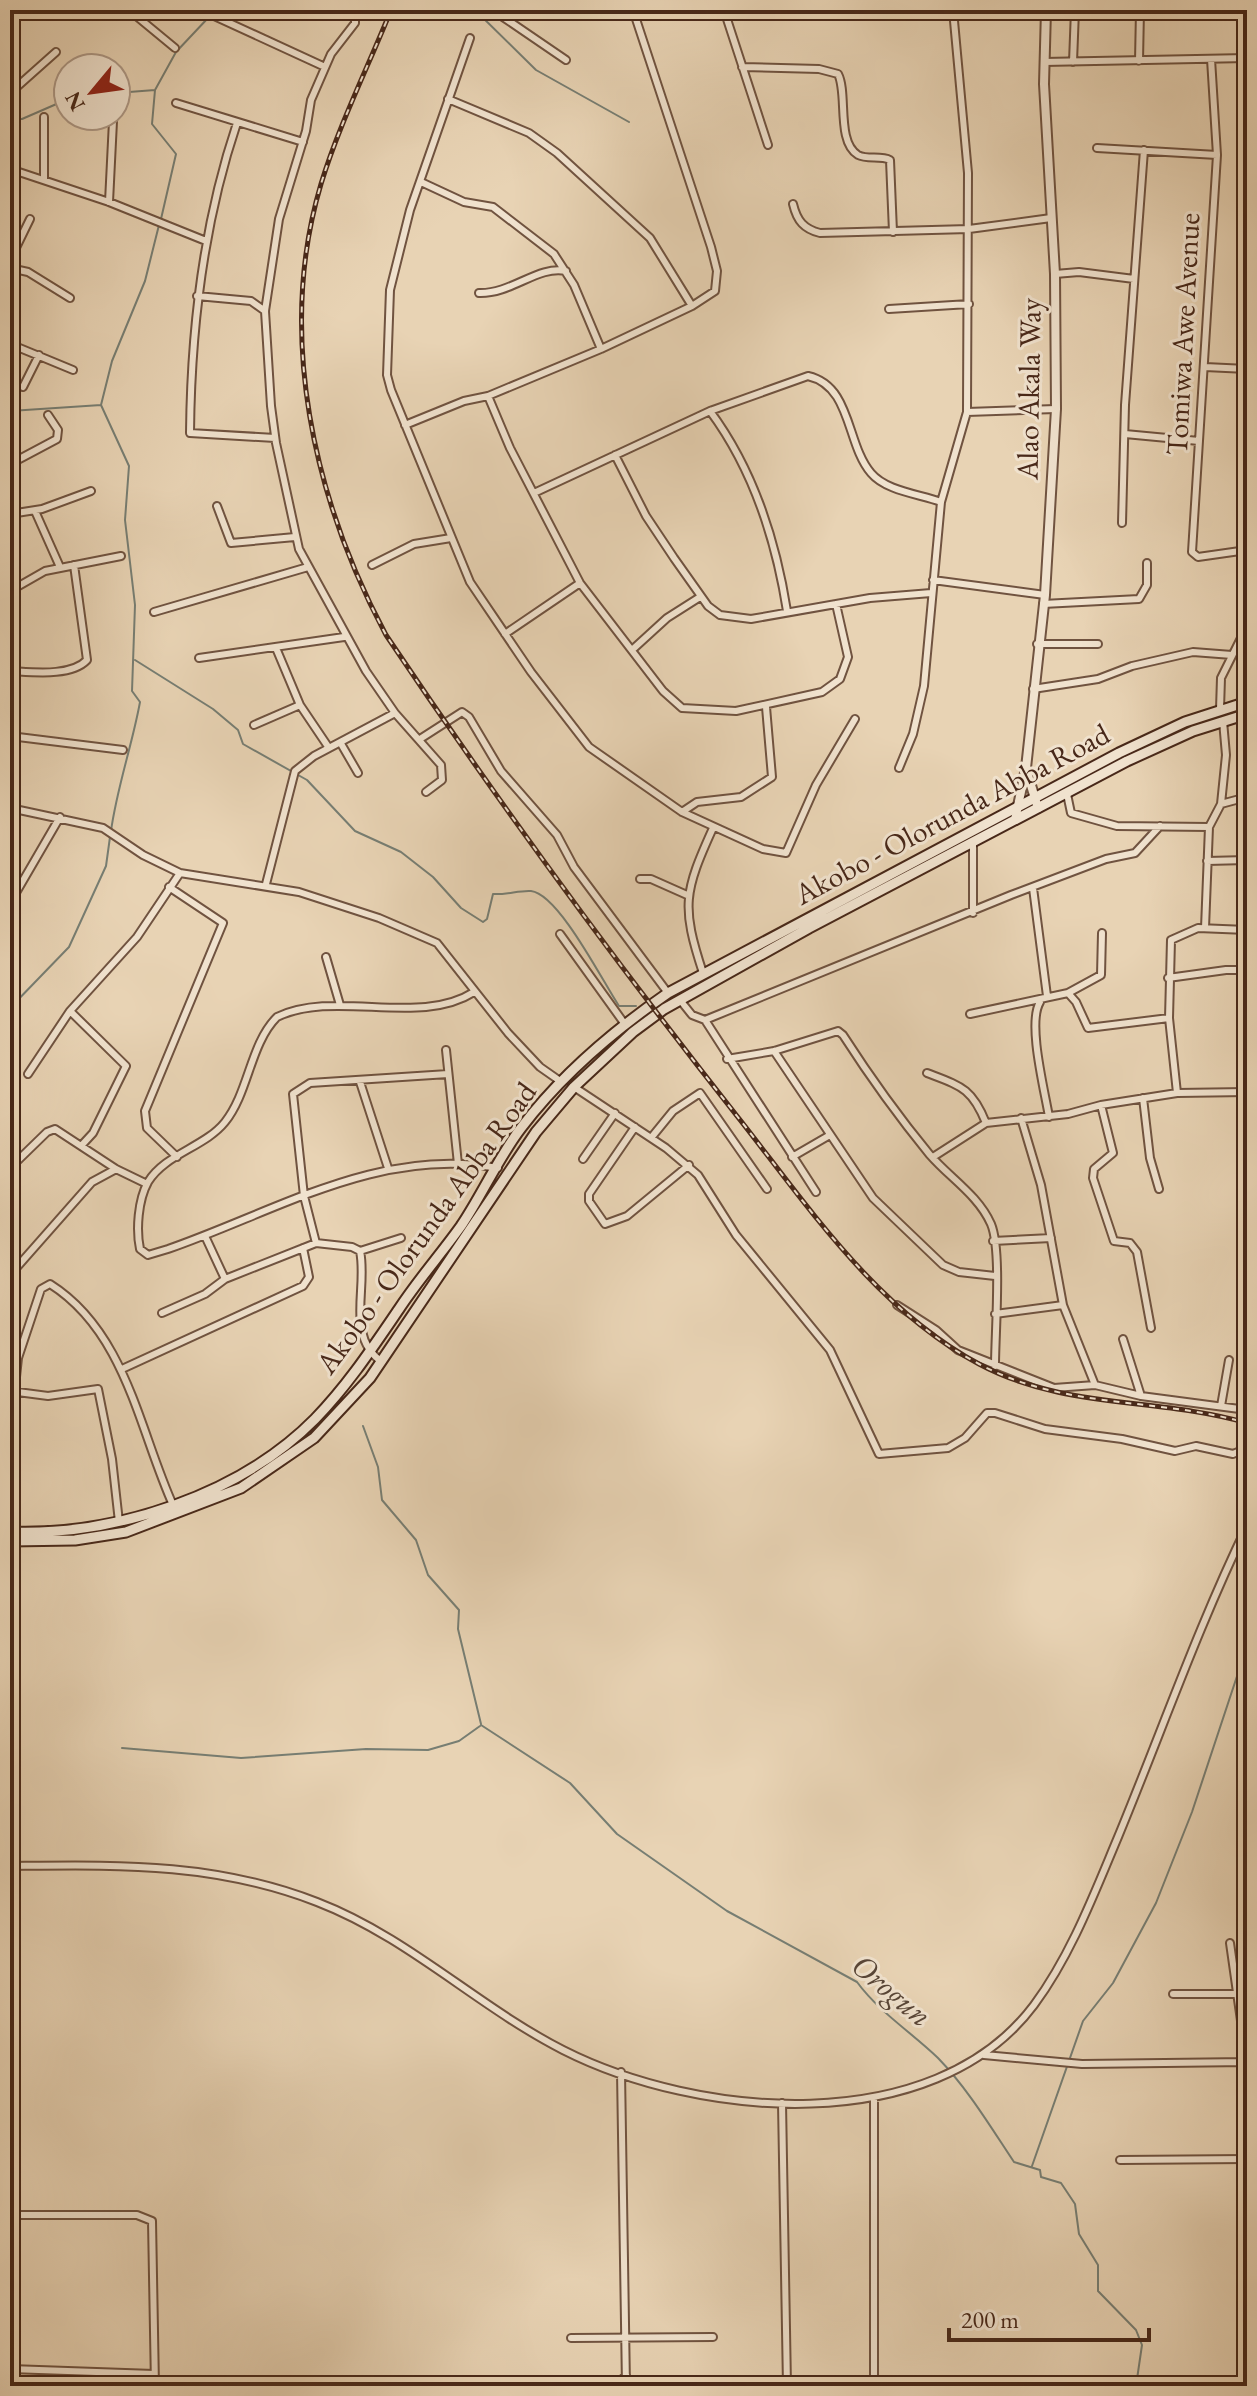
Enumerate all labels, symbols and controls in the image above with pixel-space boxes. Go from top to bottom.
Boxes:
north arrow [52,52,132,132]
text: N [58,86,92,116]
street label: Tomiwa Awe Avenue [1157,212,1208,456]
street label: Alao Akala Way [1007,297,1050,481]
street label: Akobo - Olorunda Abba Road [786,713,1117,914]
street label: Akobo - Olorunda Abba Road [306,1073,545,1382]
water label: Orogun [843,1944,941,2036]
scale bar [949,2292,1149,2342]
text: 200 m [961,2304,1019,2335]

